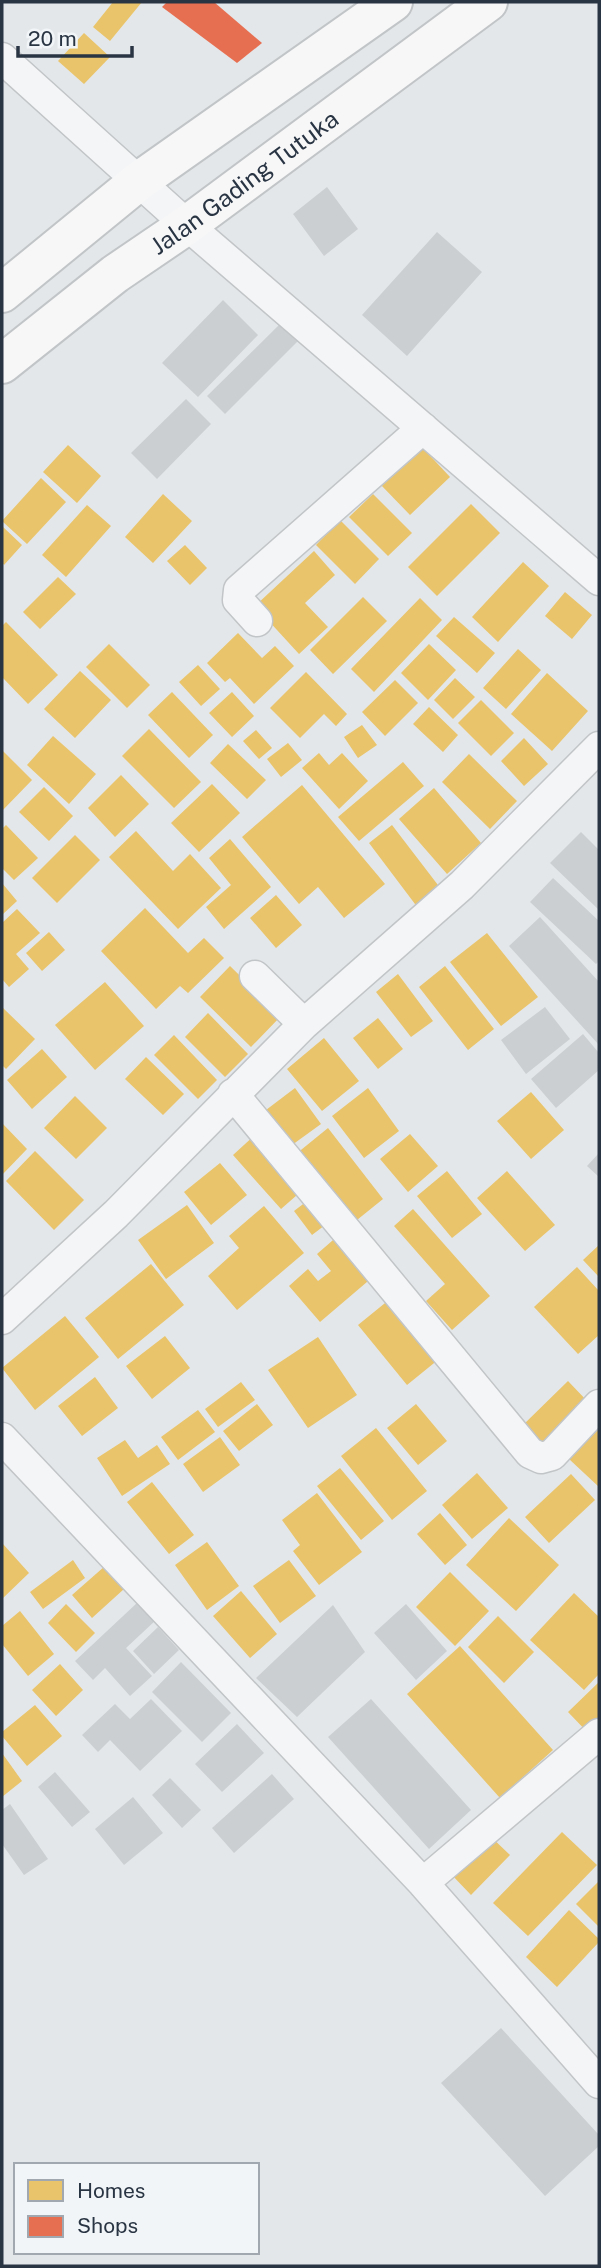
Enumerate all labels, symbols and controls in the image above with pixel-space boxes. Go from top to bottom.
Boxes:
scale bar [18,14,131,58]
text: 20 m [28,26,77,51]
street label: Jalan Gading Tutuka [145,104,343,260]
legend [14,2163,259,2254]
text: Homes [77,2178,145,2203]
text: Shops [77,2213,138,2238]

